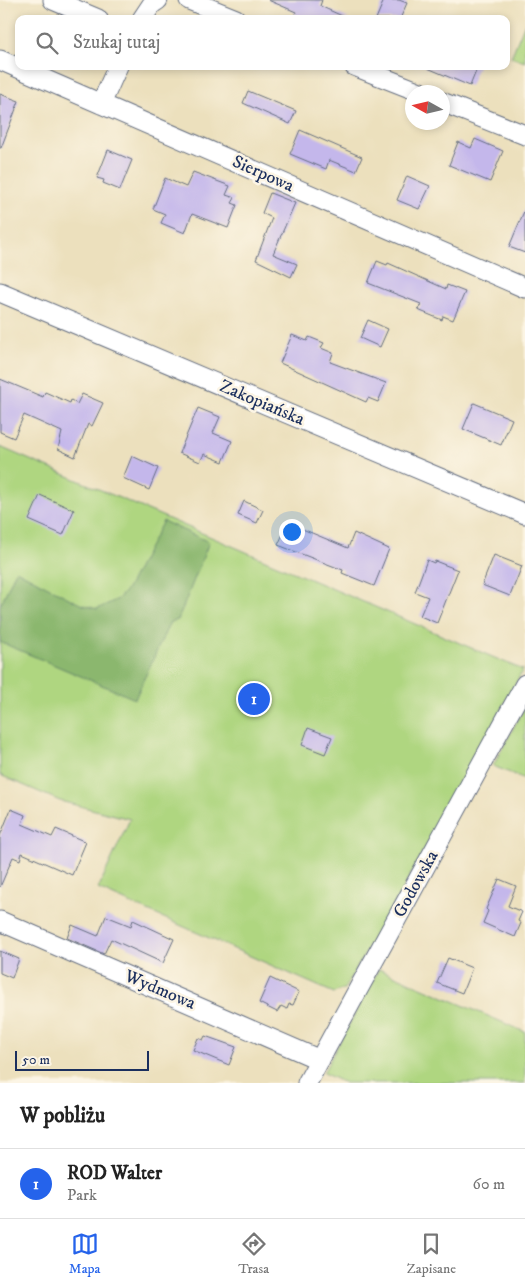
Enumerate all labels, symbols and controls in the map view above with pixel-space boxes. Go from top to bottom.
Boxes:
search box [15,15,510,70]
icon: search [33,29,61,57]
text: Szukaj tutaj [73,31,160,54]
north arrow [405,85,450,130]
street label: Sierpowa [229,151,298,197]
street label: Zakopiańska [216,375,308,431]
your location [279,519,305,545]
pin: 1 [238,680,270,718]
street label: Godowska [389,846,444,921]
street label: Wydmowa [120,965,199,1015]
scale bar [15,1048,149,1071]
text: 50 m [22,1051,50,1069]
text: W pobliżu [20,1103,105,1129]
text: ROD Walter [67,1162,162,1185]
text: 1 [33,1174,39,1194]
text: 60 m [473,1174,505,1194]
text: Park [67,1185,97,1205]
tab: Mapa [69,1230,101,1278]
tab: Trasa [238,1230,269,1278]
tab: Zapisane [407,1230,456,1278]

